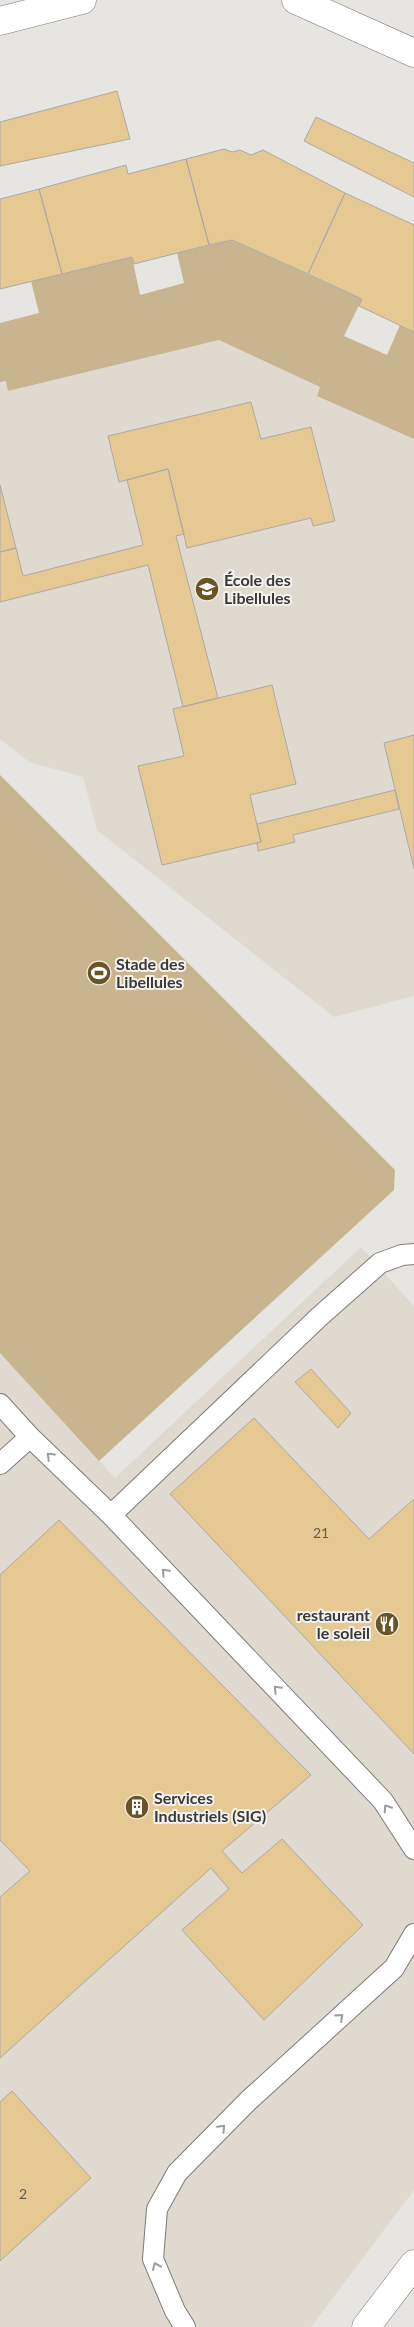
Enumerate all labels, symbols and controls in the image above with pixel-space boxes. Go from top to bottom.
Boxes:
place label: École des Libellules [224,570,291,607]
school or university icon: École des Libellules [194,576,220,602]
place label: Stade des Libellules [116,954,185,991]
sports icon: Stade des Libellules [86,960,112,986]
one-way arrow [47,1453,56,1462]
house number: 21 [313,1524,329,1541]
one-way arrow [162,1568,171,1577]
place label: restaurant le soleil [297,1605,370,1642]
restaurant icon: restaurant le soleil [374,1611,400,1637]
one-way arrow [274,1686,283,1695]
place label: Services Industriels (SIG) [154,1788,266,1825]
building icon: Services Industriels (SIG) [124,1794,150,1820]
one-way arrow [384,1805,393,1814]
one-way arrow [335,2014,344,2023]
one-way arrow [216,2125,225,2134]
house number: 2 [19,2185,27,2202]
one-way arrow [152,2262,163,2271]

